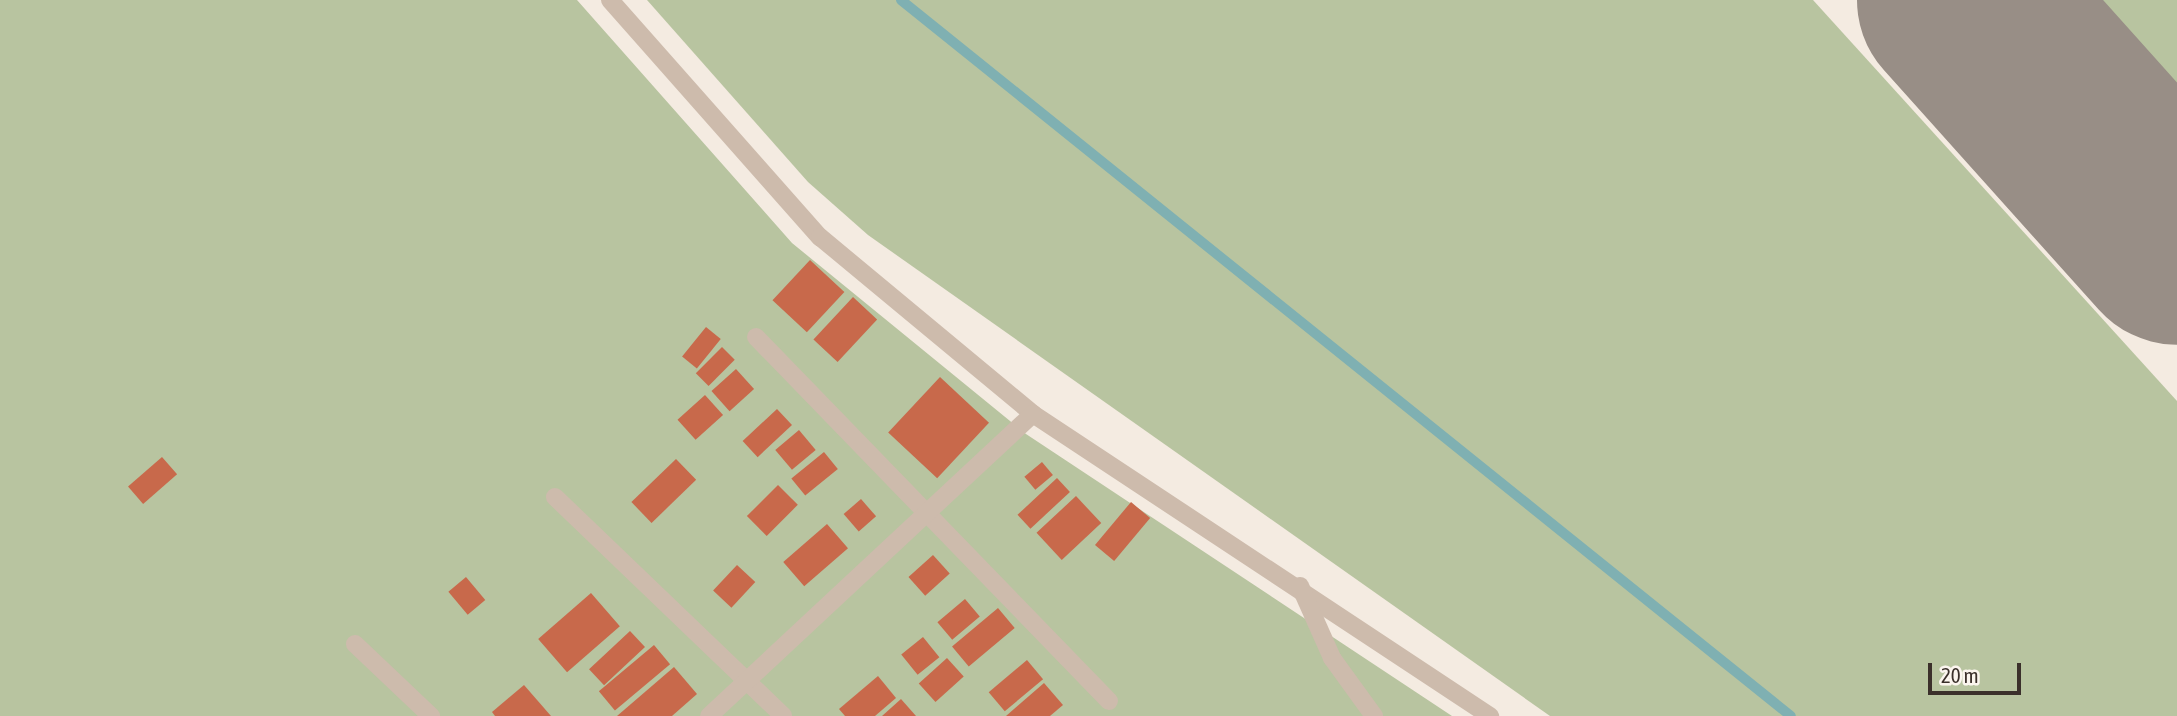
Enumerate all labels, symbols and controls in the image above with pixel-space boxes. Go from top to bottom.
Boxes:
scale bar [1932,650,2025,694]
text: 20 m [1941,663,1979,687]

